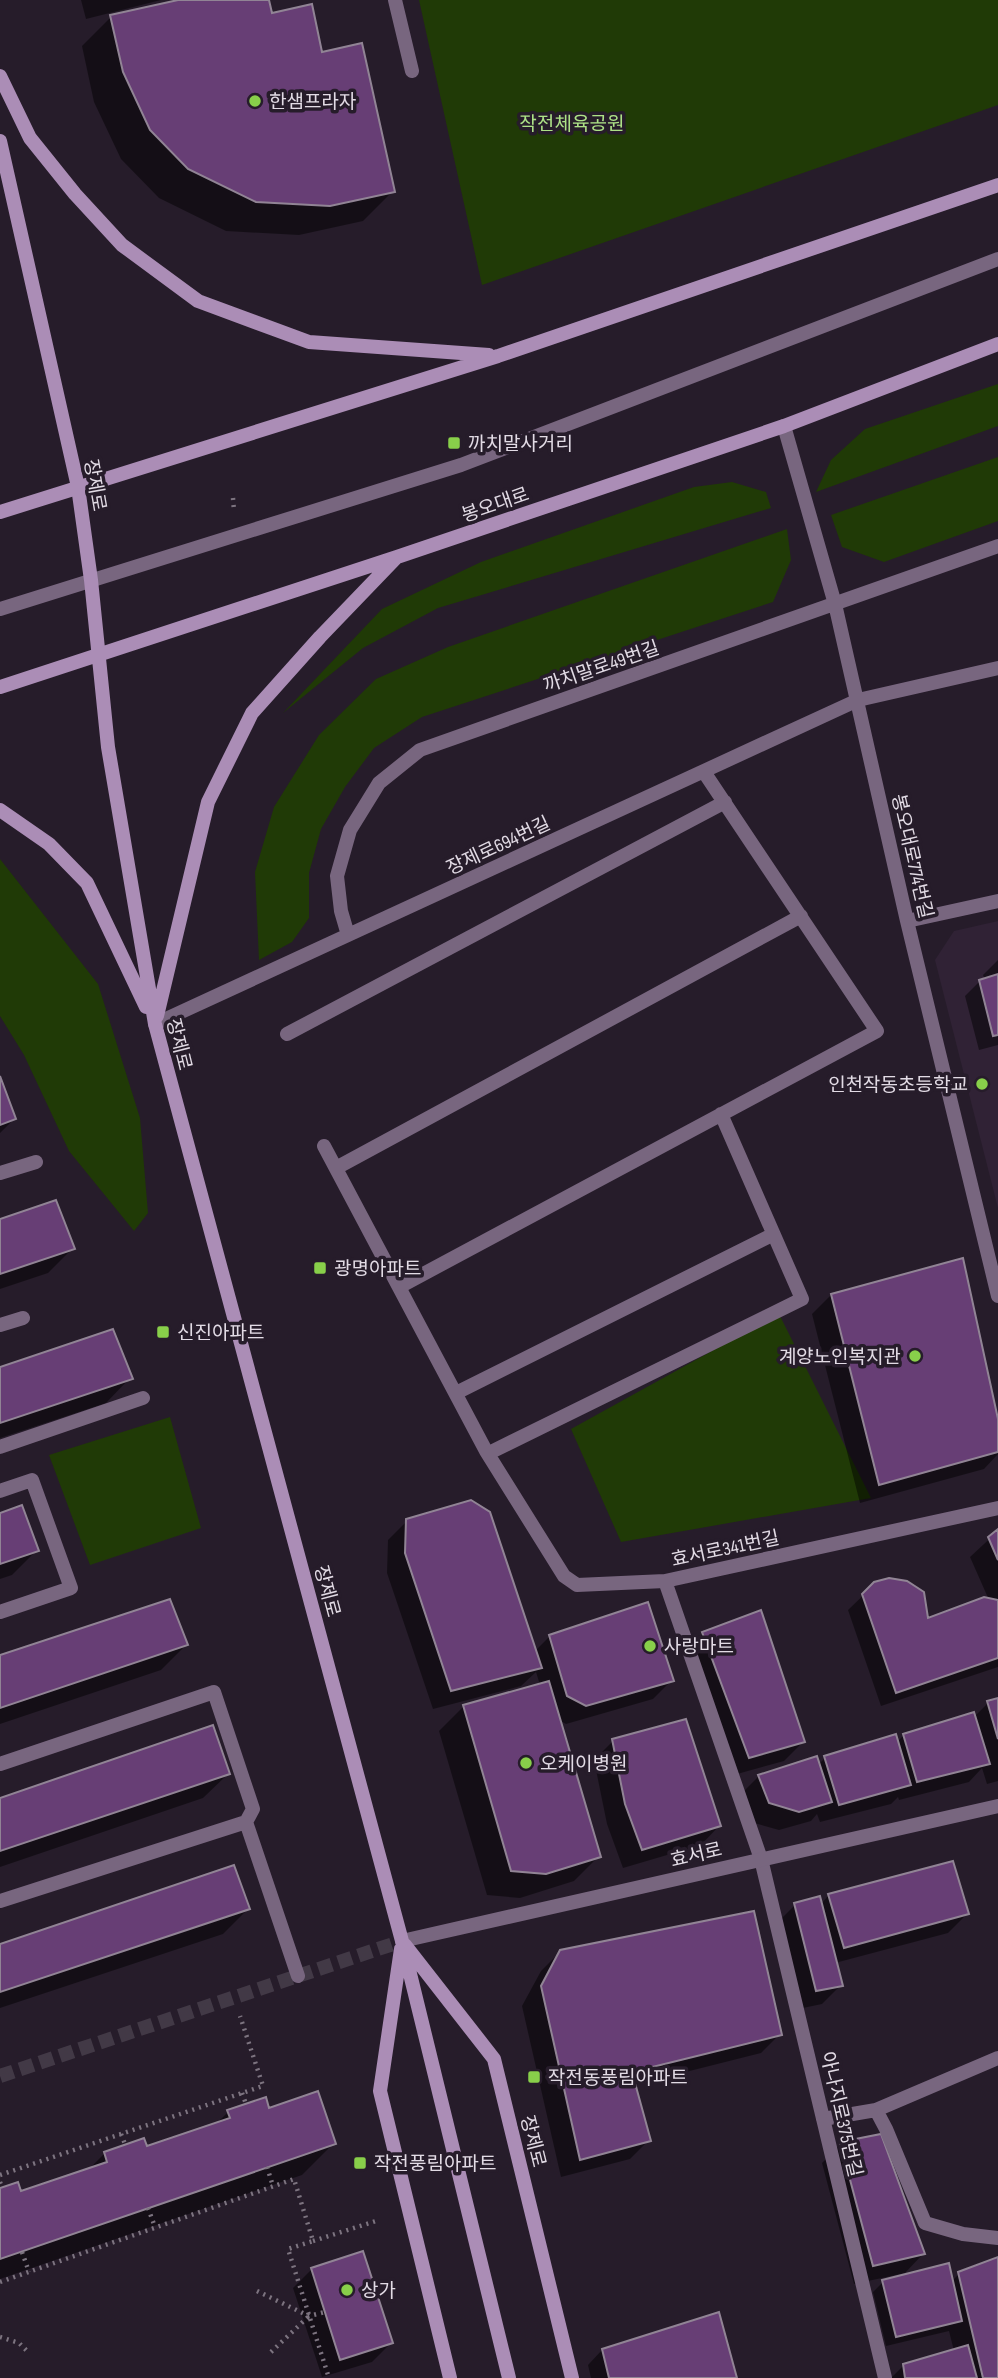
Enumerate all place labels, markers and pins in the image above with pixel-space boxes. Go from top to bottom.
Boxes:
place label: 한샘프라자 [269,91,356,114]
marker: 한샘프라자 [247,93,263,109]
place label: 까치말사거리 [468,433,573,456]
marker: 까치말사거리 [446,435,462,451]
place label: 인천작동초등학교 [828,1074,968,1097]
marker: 인천작동초등학교 [974,1076,990,1092]
place label: 광명아파트 [334,1258,421,1281]
marker: 광명아파트 [312,1260,328,1276]
place label: 신진아파트 [177,1322,264,1345]
marker: 신진아파트 [155,1324,171,1340]
place label: 계양노인복지관 [779,1346,901,1369]
marker: 계양노인복지관 [907,1348,923,1364]
place label: 사랑마트 [664,1636,734,1659]
marker: 사랑마트 [642,1638,658,1654]
place label: 오케이병원 [540,1753,627,1776]
marker: 오케이병원 [518,1755,534,1771]
place label: 작전동풍림아파트 [548,2067,688,2090]
marker: 작전동풍림아파트 [526,2069,542,2085]
place label: 작전풍림아파트 [374,2153,496,2176]
marker: 작전풍림아파트 [352,2155,368,2171]
place label: 상가 [361,2280,396,2303]
marker: 상가 [339,2282,355,2298]

